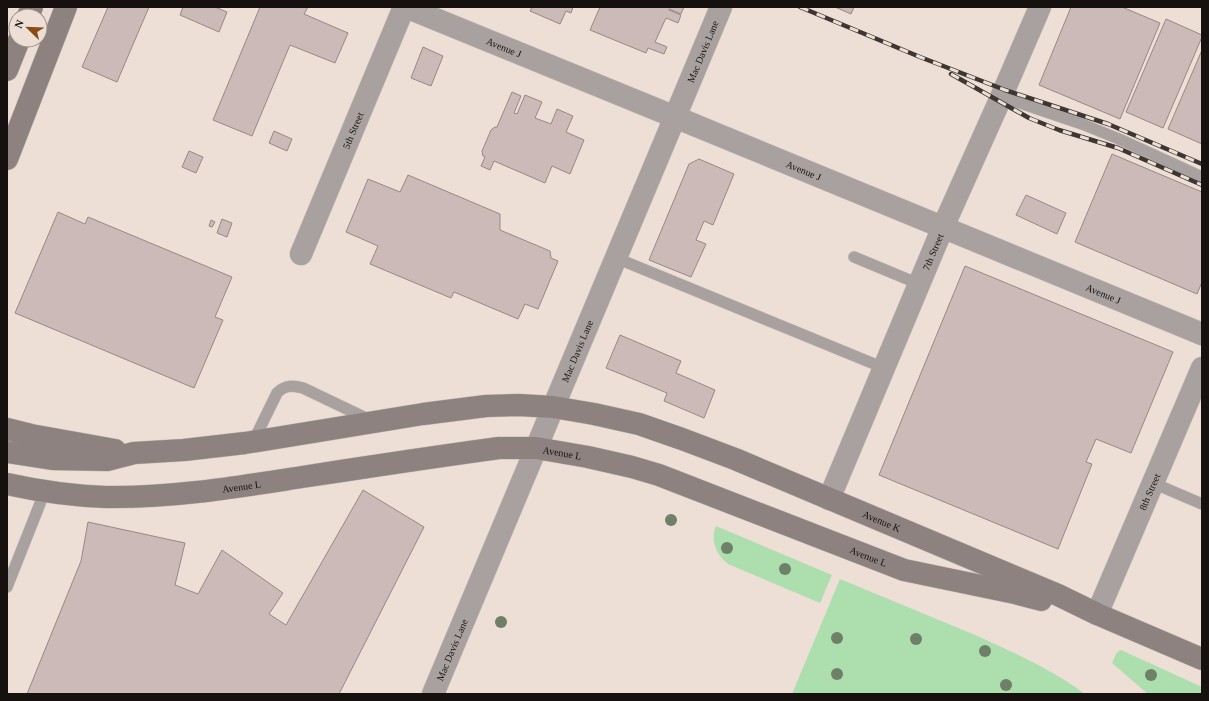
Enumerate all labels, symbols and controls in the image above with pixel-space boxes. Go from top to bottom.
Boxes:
north arrow [8,8,48,48]
text: N [12,18,26,30]
street label: Mac Davis Lane [685,18,720,84]
street label: Avenue J [485,35,523,59]
street label: 5th Street [340,110,365,150]
street label: Avenue J [785,158,823,182]
street label: 7th Street [920,232,945,272]
street label: Avenue J [1084,281,1123,306]
street label: Mac Davis Lane [559,318,595,384]
street label: Avenue L [542,444,582,461]
street label: 8th Street [1137,472,1162,512]
street label: Avenue L [221,478,262,494]
street label: Avenue K [861,508,903,534]
street label: Avenue L [848,544,889,568]
street label: Mac Davis Lane [434,617,470,682]

